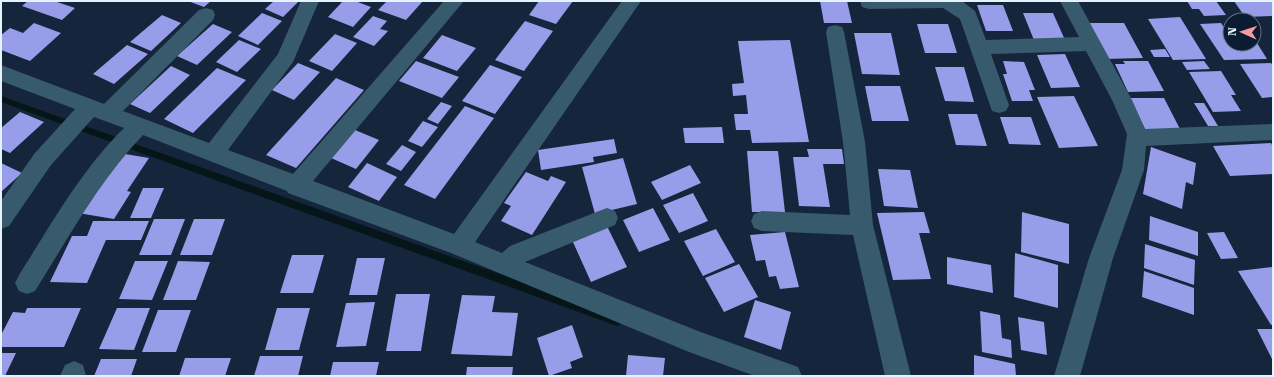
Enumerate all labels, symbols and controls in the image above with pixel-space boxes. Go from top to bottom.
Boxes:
north arrow [1222,12,1262,52]
text: N [1226,26,1239,36]

